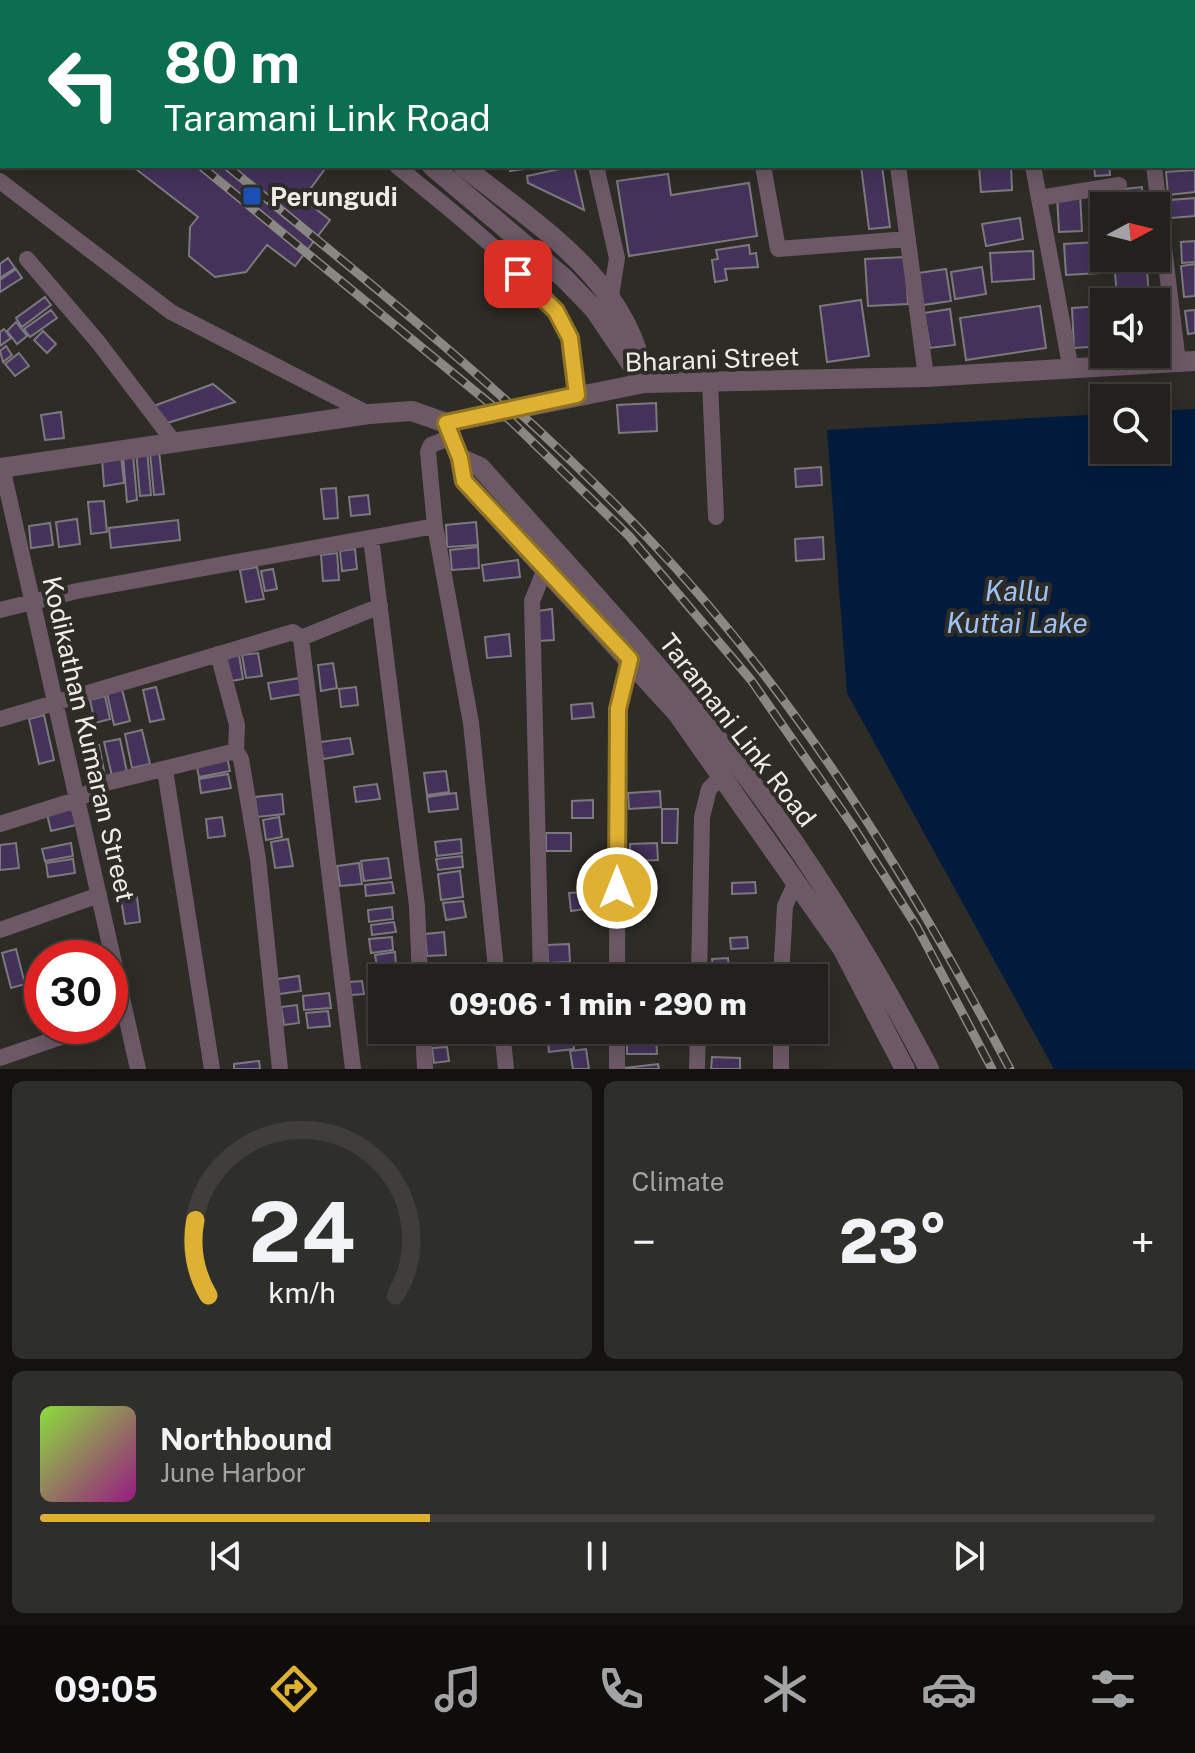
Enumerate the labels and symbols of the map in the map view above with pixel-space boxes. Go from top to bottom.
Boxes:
place label: Perungudi [270,181,398,212]
marker: Perungudi [241,185,263,207]
north arrow [1090,192,1170,272]
pin [484,240,552,308]
street label: Bharani Street [624,340,800,378]
street label: Kodikathan Kumaran Street [36,573,142,905]
water label: Kallu Kuttai Lake [946,574,1088,639]
street label: Taramani Link Road [653,627,823,833]
position arrow [575,846,659,930]
speed limit sign: 30 [24,940,128,1044]

